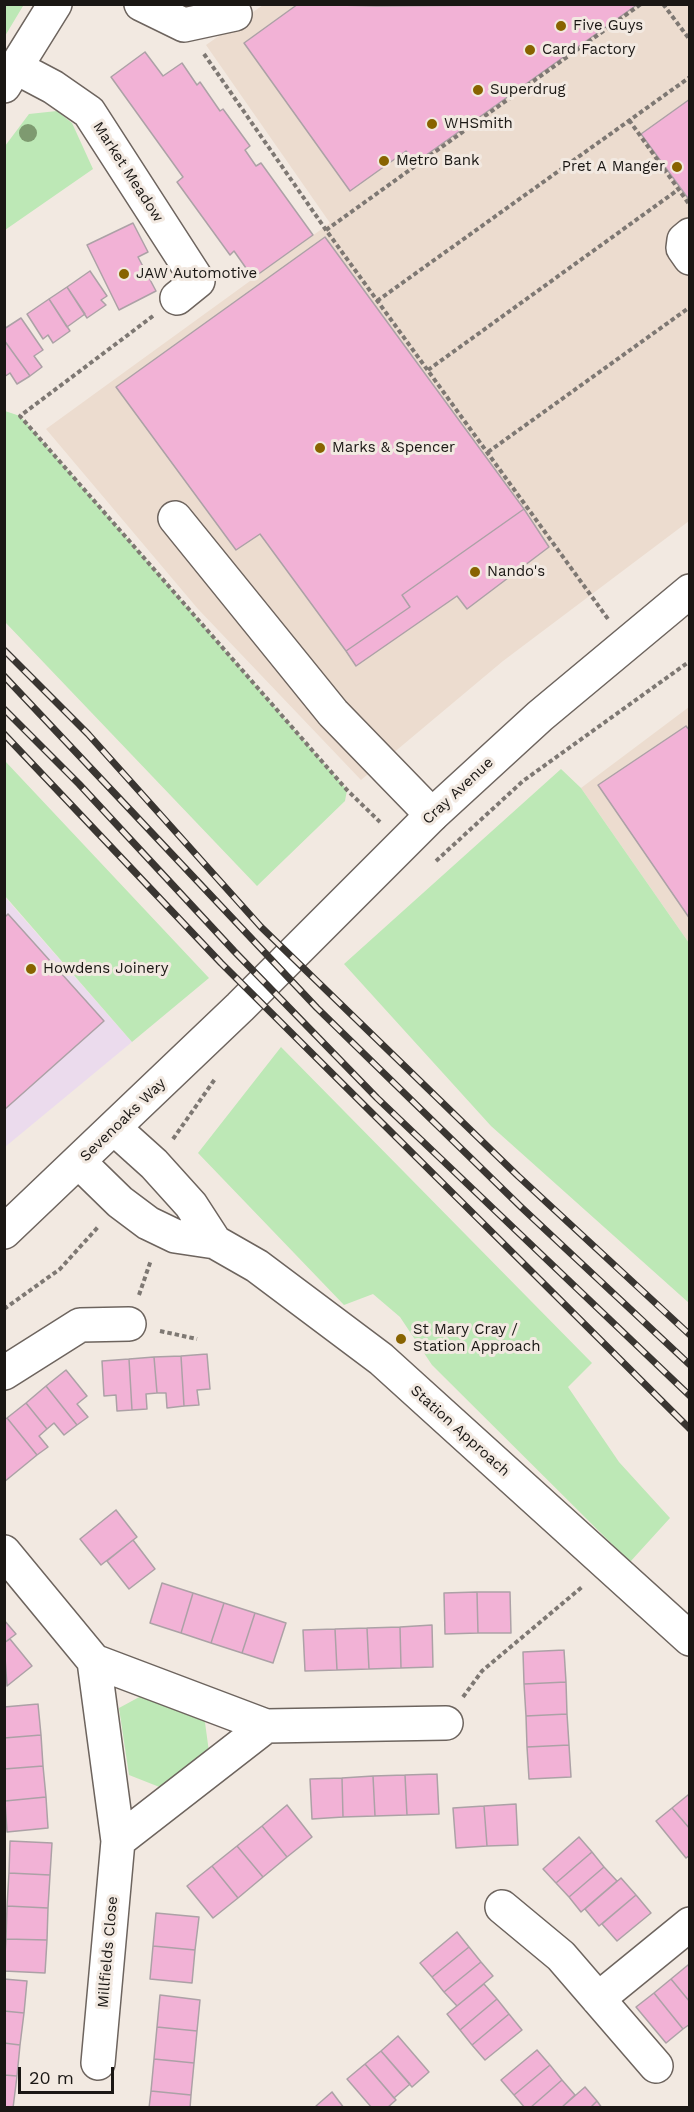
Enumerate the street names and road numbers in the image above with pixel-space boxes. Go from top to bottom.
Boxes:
street label: Market Meadow [89,118,167,226]
street label: Cray Avenue [419,754,497,828]
street label: Sevenoaks Way [76,1075,170,1165]
street label: Station Approach [407,1382,513,1480]
street label: Millfields Close [94,1895,122,2009]

